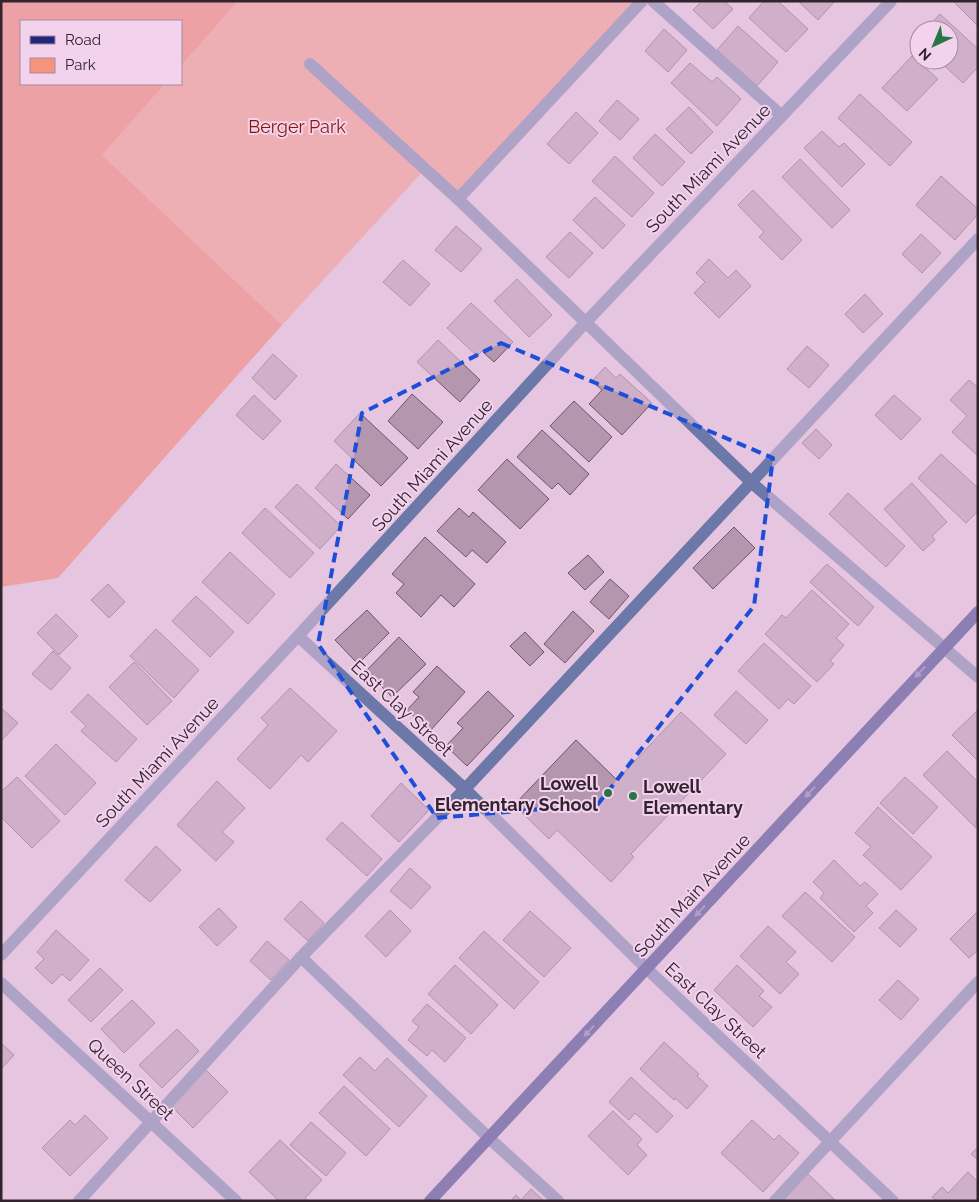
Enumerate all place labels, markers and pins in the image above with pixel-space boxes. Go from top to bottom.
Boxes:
place label: Lowell Elementary School [435,773,598,815]
place label: Lowell Elementary [643,776,743,818]
marker: Lowell Elementary School [602,787,614,799]
marker: Lowell Elementary [627,790,639,802]

